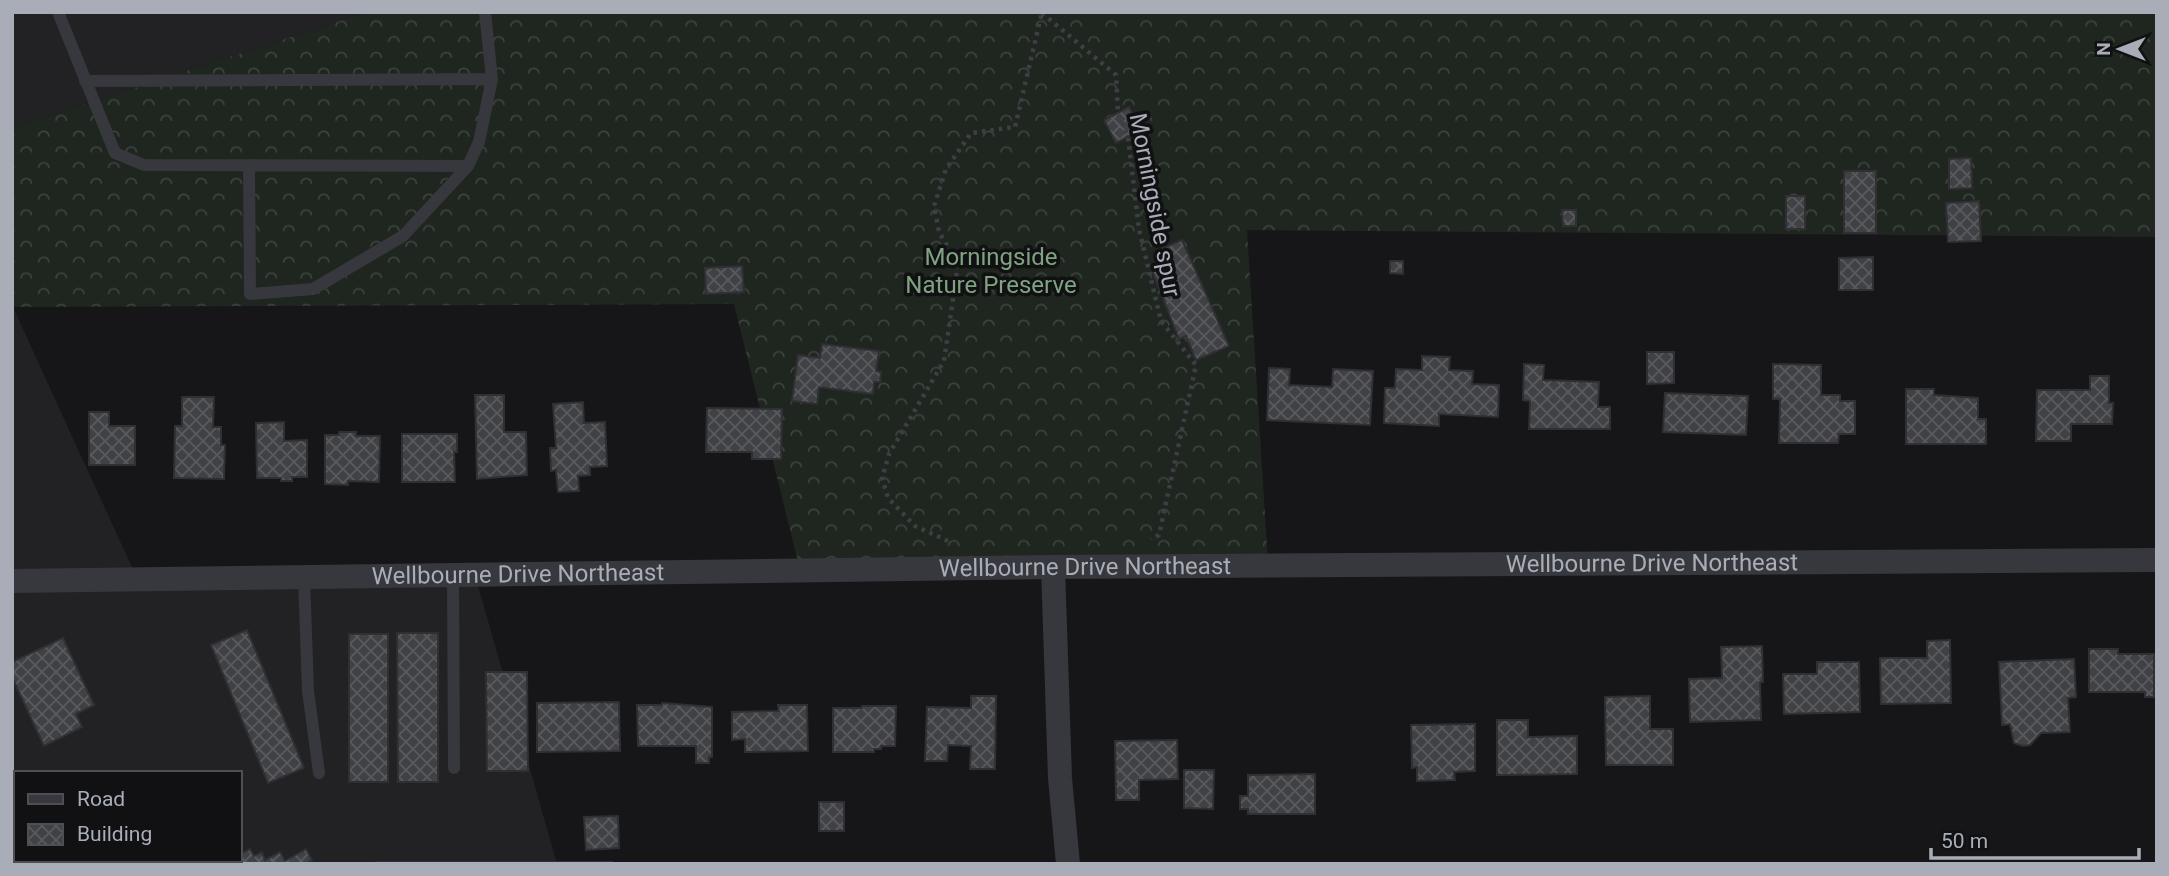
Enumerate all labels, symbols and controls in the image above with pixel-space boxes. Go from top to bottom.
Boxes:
north arrow [2085,14,2155,84]
text: N [2092,42,2115,56]
street label: Morningside spur [1123,111,1187,299]
park label: Morningside Nature Preserve [905,243,1077,299]
street label: Wellbourne Drive Northeast [1506,548,1798,578]
street label: Wellbourne Drive Northeast [939,552,1231,583]
street label: Wellbourne Drive Northeast [372,558,664,590]
legend [14,771,242,862]
text: Road [77,787,125,811]
scale bar [1931,816,2139,860]
text: Building [77,822,152,846]
text: 50 m [1941,829,1988,853]

